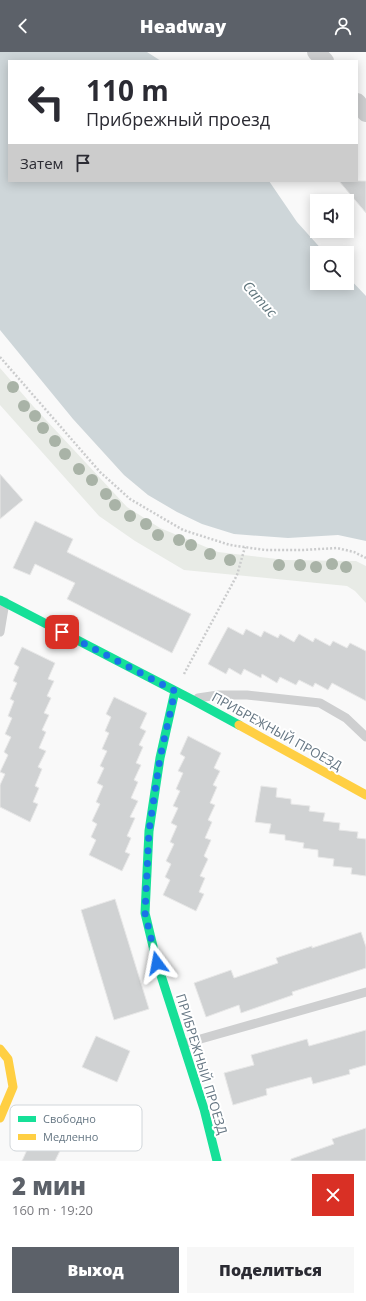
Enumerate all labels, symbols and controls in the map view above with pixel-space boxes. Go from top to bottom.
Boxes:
text: Headway [140,14,226,38]
icon: back [12,15,34,37]
icon: person [332,15,354,37]
text: 110 m [86,71,169,109]
icon: left [20,76,72,128]
text: Прибрежный проезд [86,107,270,131]
icon: arrive [72,152,94,174]
text: Затем [20,153,64,173]
map controls [310,194,354,290]
button: sound [310,194,354,238]
button: search [310,246,354,290]
water label: Сатис [239,276,282,321]
pin [45,615,79,649]
icon: arrive [51,621,73,643]
street label: ПРИБРЕЖНЫЙ ПРОЕЗД [209,688,345,774]
position arrow [136,942,178,984]
street label: ПРИБРЕЖНЫЙ ПРОЕЗД [172,992,232,1137]
legend [10,1105,142,1151]
text: Свободно [43,1111,96,1126]
text: Медленно [43,1129,99,1144]
text: 2 мин [12,1169,86,1202]
button: close [312,1174,354,1216]
text: 160 m · 19:20 [12,1201,93,1219]
button: Выход [12,1247,179,1293]
button: Поделиться [187,1247,354,1293]

